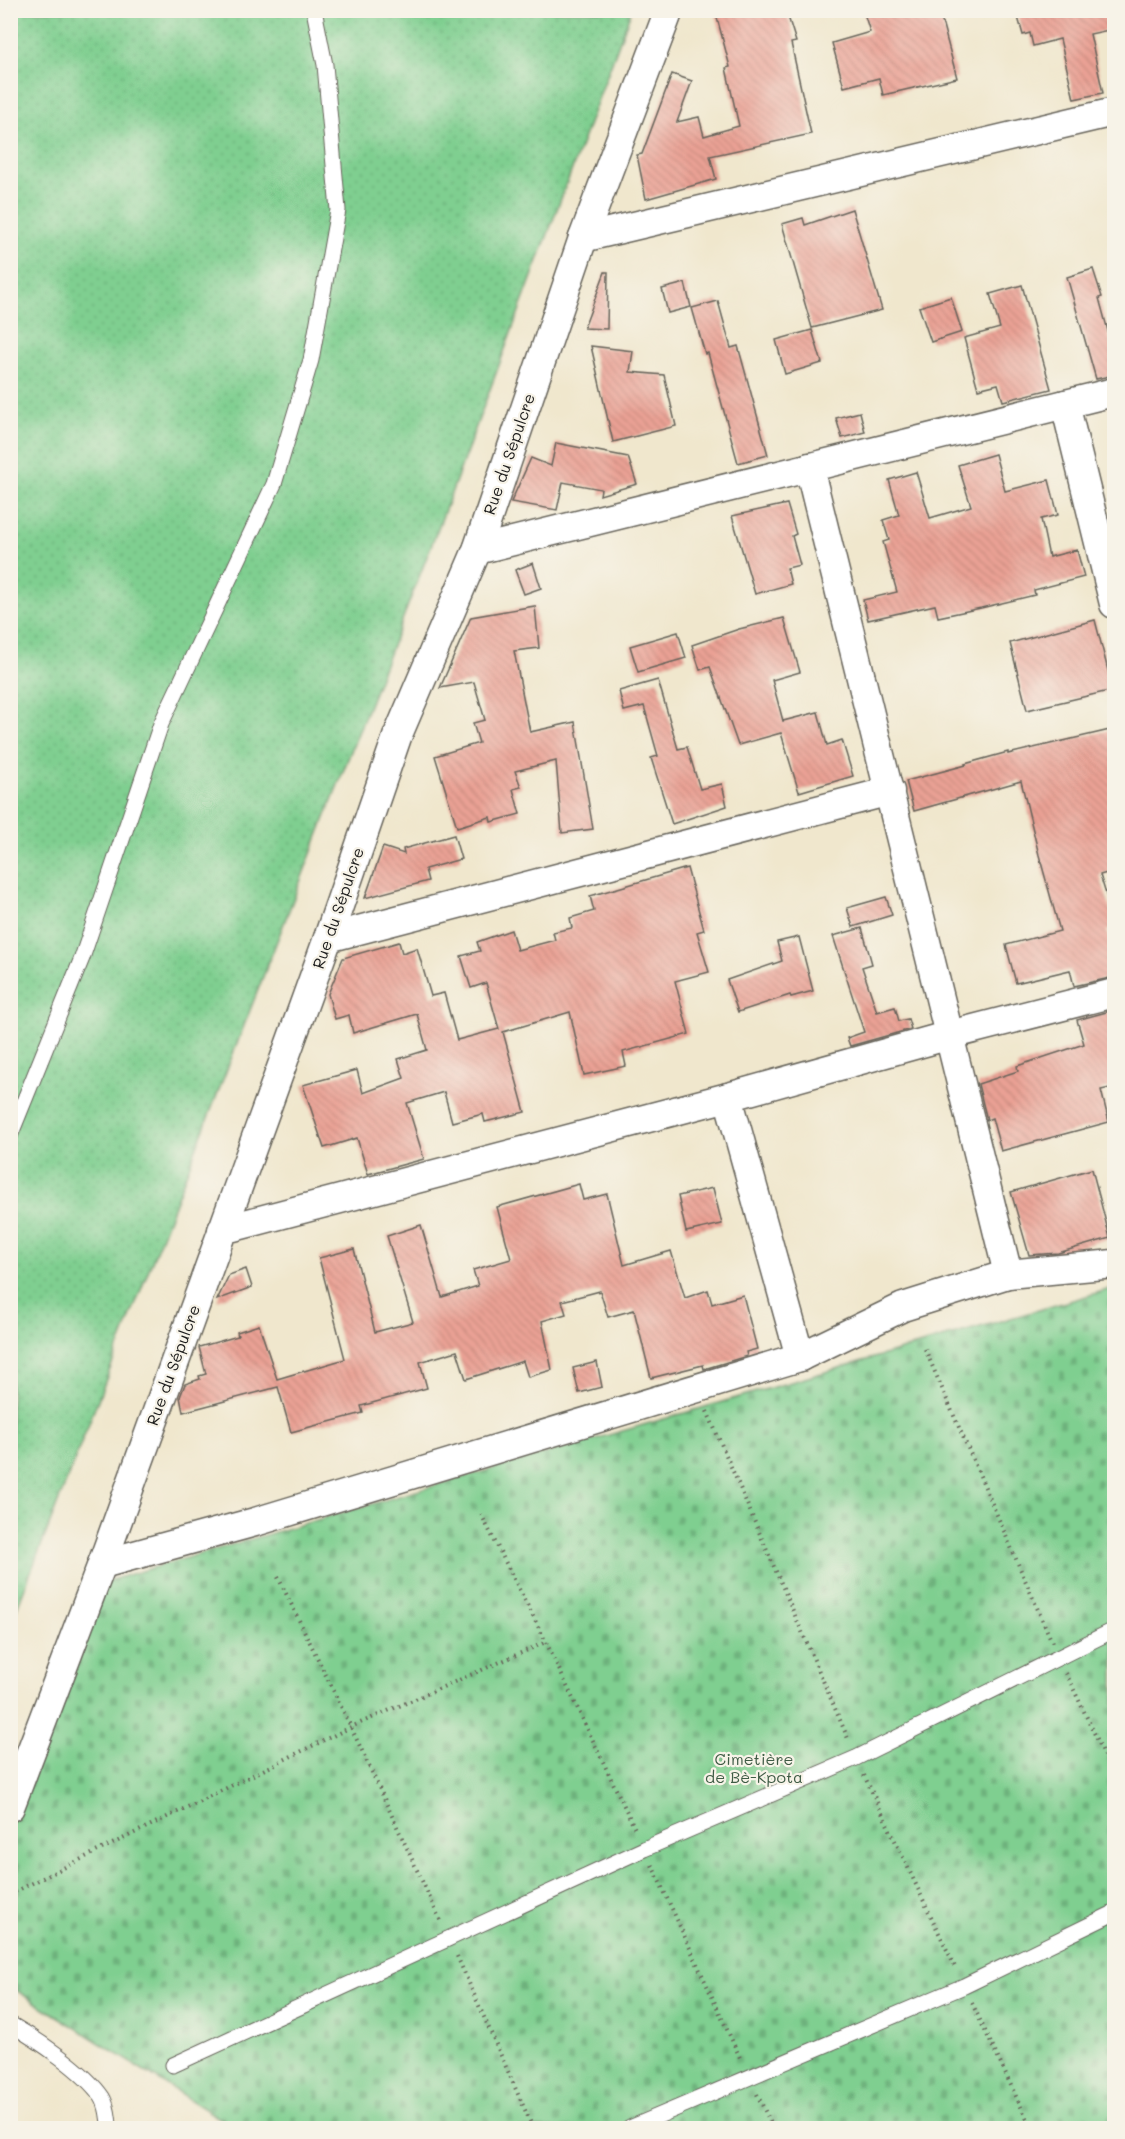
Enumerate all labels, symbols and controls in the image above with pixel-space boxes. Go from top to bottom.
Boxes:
street label: Rue du Sépulcre [478,390,539,517]
street label: Rue du Sépulcre [307,844,368,971]
street label: Rue du Sépulcre [141,1302,204,1428]
park label: Cimetière de Bè-Kpota [705,1748,803,1787]

